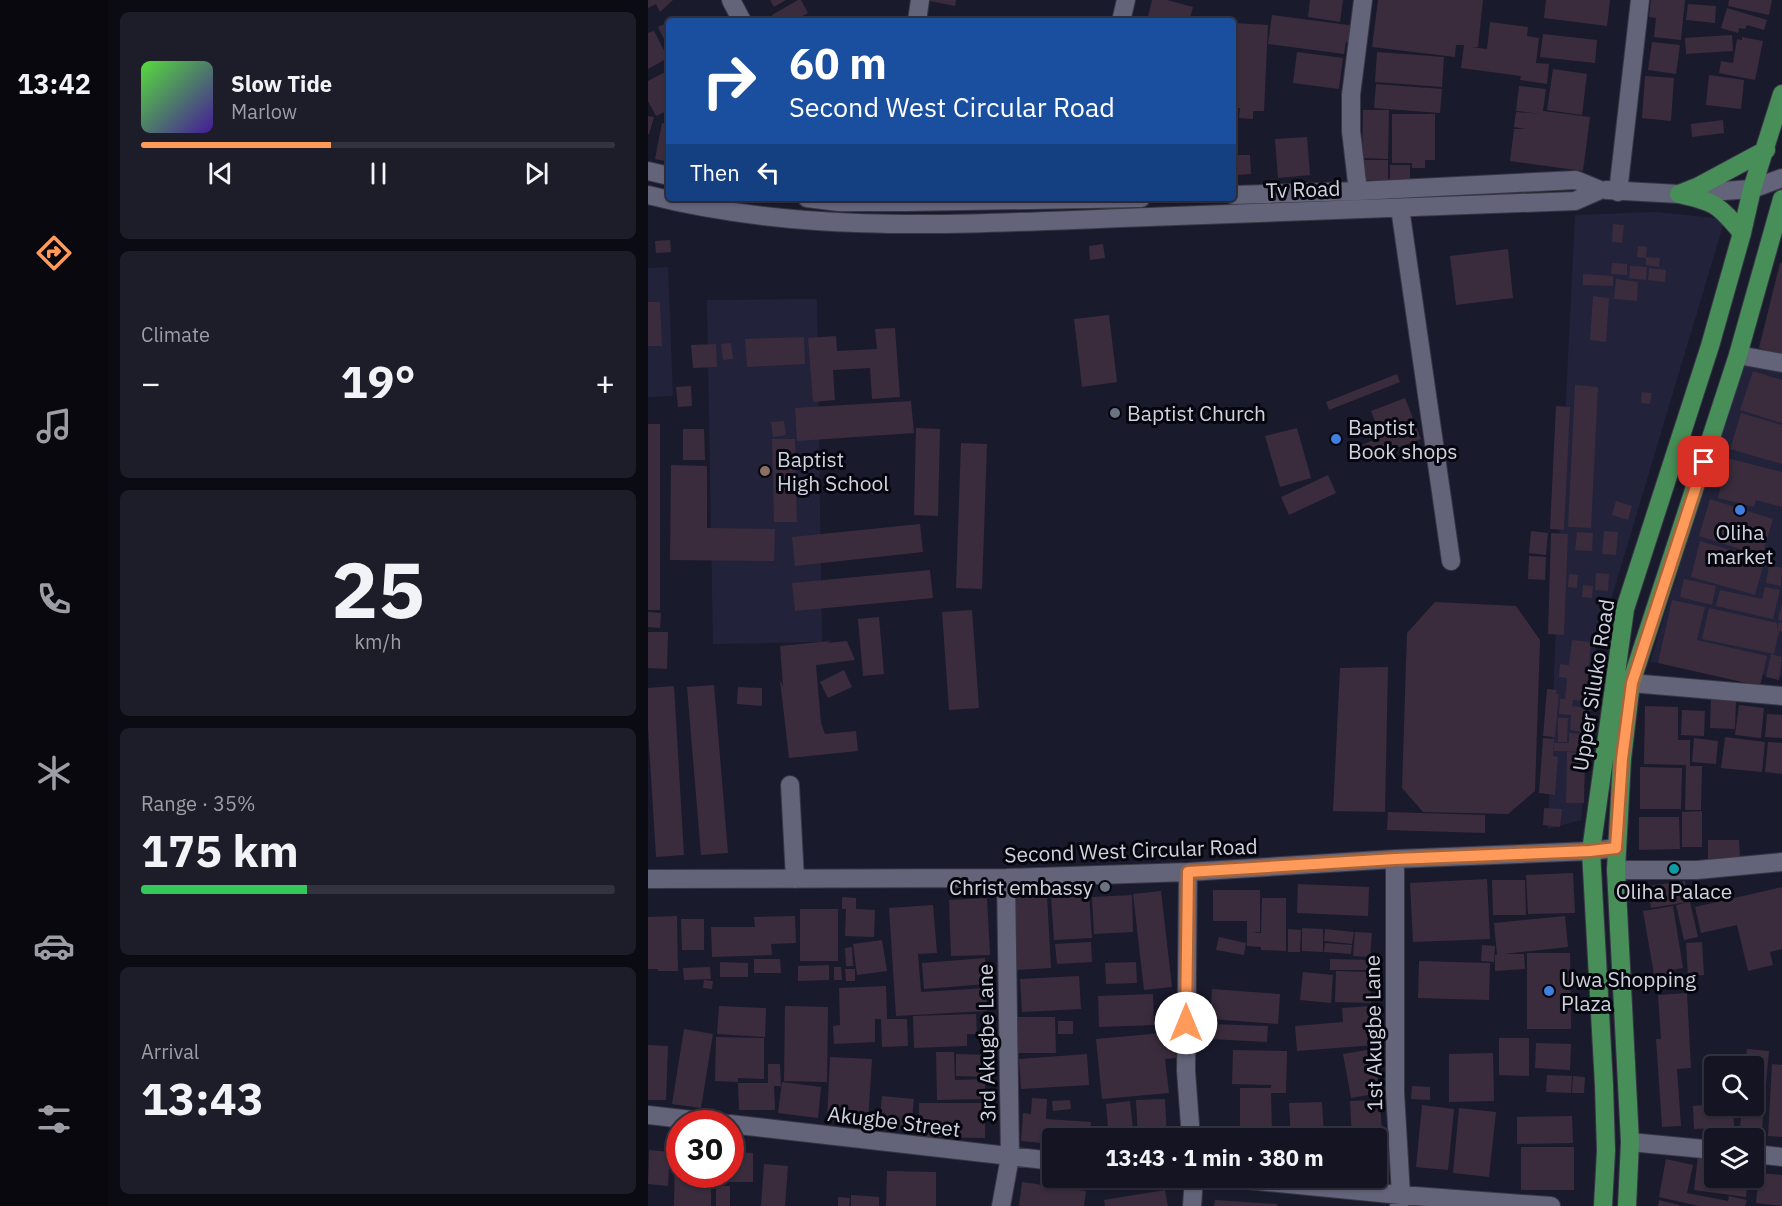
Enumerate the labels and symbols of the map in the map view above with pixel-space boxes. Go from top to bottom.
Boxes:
street label: Tv Road [1265,174,1341,204]
place label: Baptist Church [1127,399,1266,427]
marker: Baptist Church [1108,406,1122,420]
place label: Baptist Book shops [1348,413,1458,465]
marker: Baptist Book shops [1329,432,1343,446]
pin [1678,436,1729,487]
place label: Baptist High School [777,445,889,497]
marker: Baptist High School [758,464,772,478]
marker: Oliha market [1733,503,1747,517]
place label: Oliha market [1707,518,1773,570]
street label: Upper Siluko Road [1566,597,1620,773]
street label: Second West Circular Road [1004,832,1258,868]
marker: Oliha Palace [1667,862,1681,876]
place label: Christ embassy [949,873,1094,901]
place label: Oliha Palace [1616,877,1732,905]
marker: Christ embassy [1098,880,1112,894]
street label: 1st Akugbe Lane [1358,955,1388,1111]
street label: 3rd Akugbe Lane [971,964,1001,1122]
place label: Uwa Shopping Plaza [1561,965,1696,1017]
marker: Uwa Shopping Plaza [1542,984,1556,998]
position arrow [1154,991,1218,1055]
street label: Akugbe Street [826,1099,962,1143]
speed limit sign: 30 [666,1110,744,1188]

